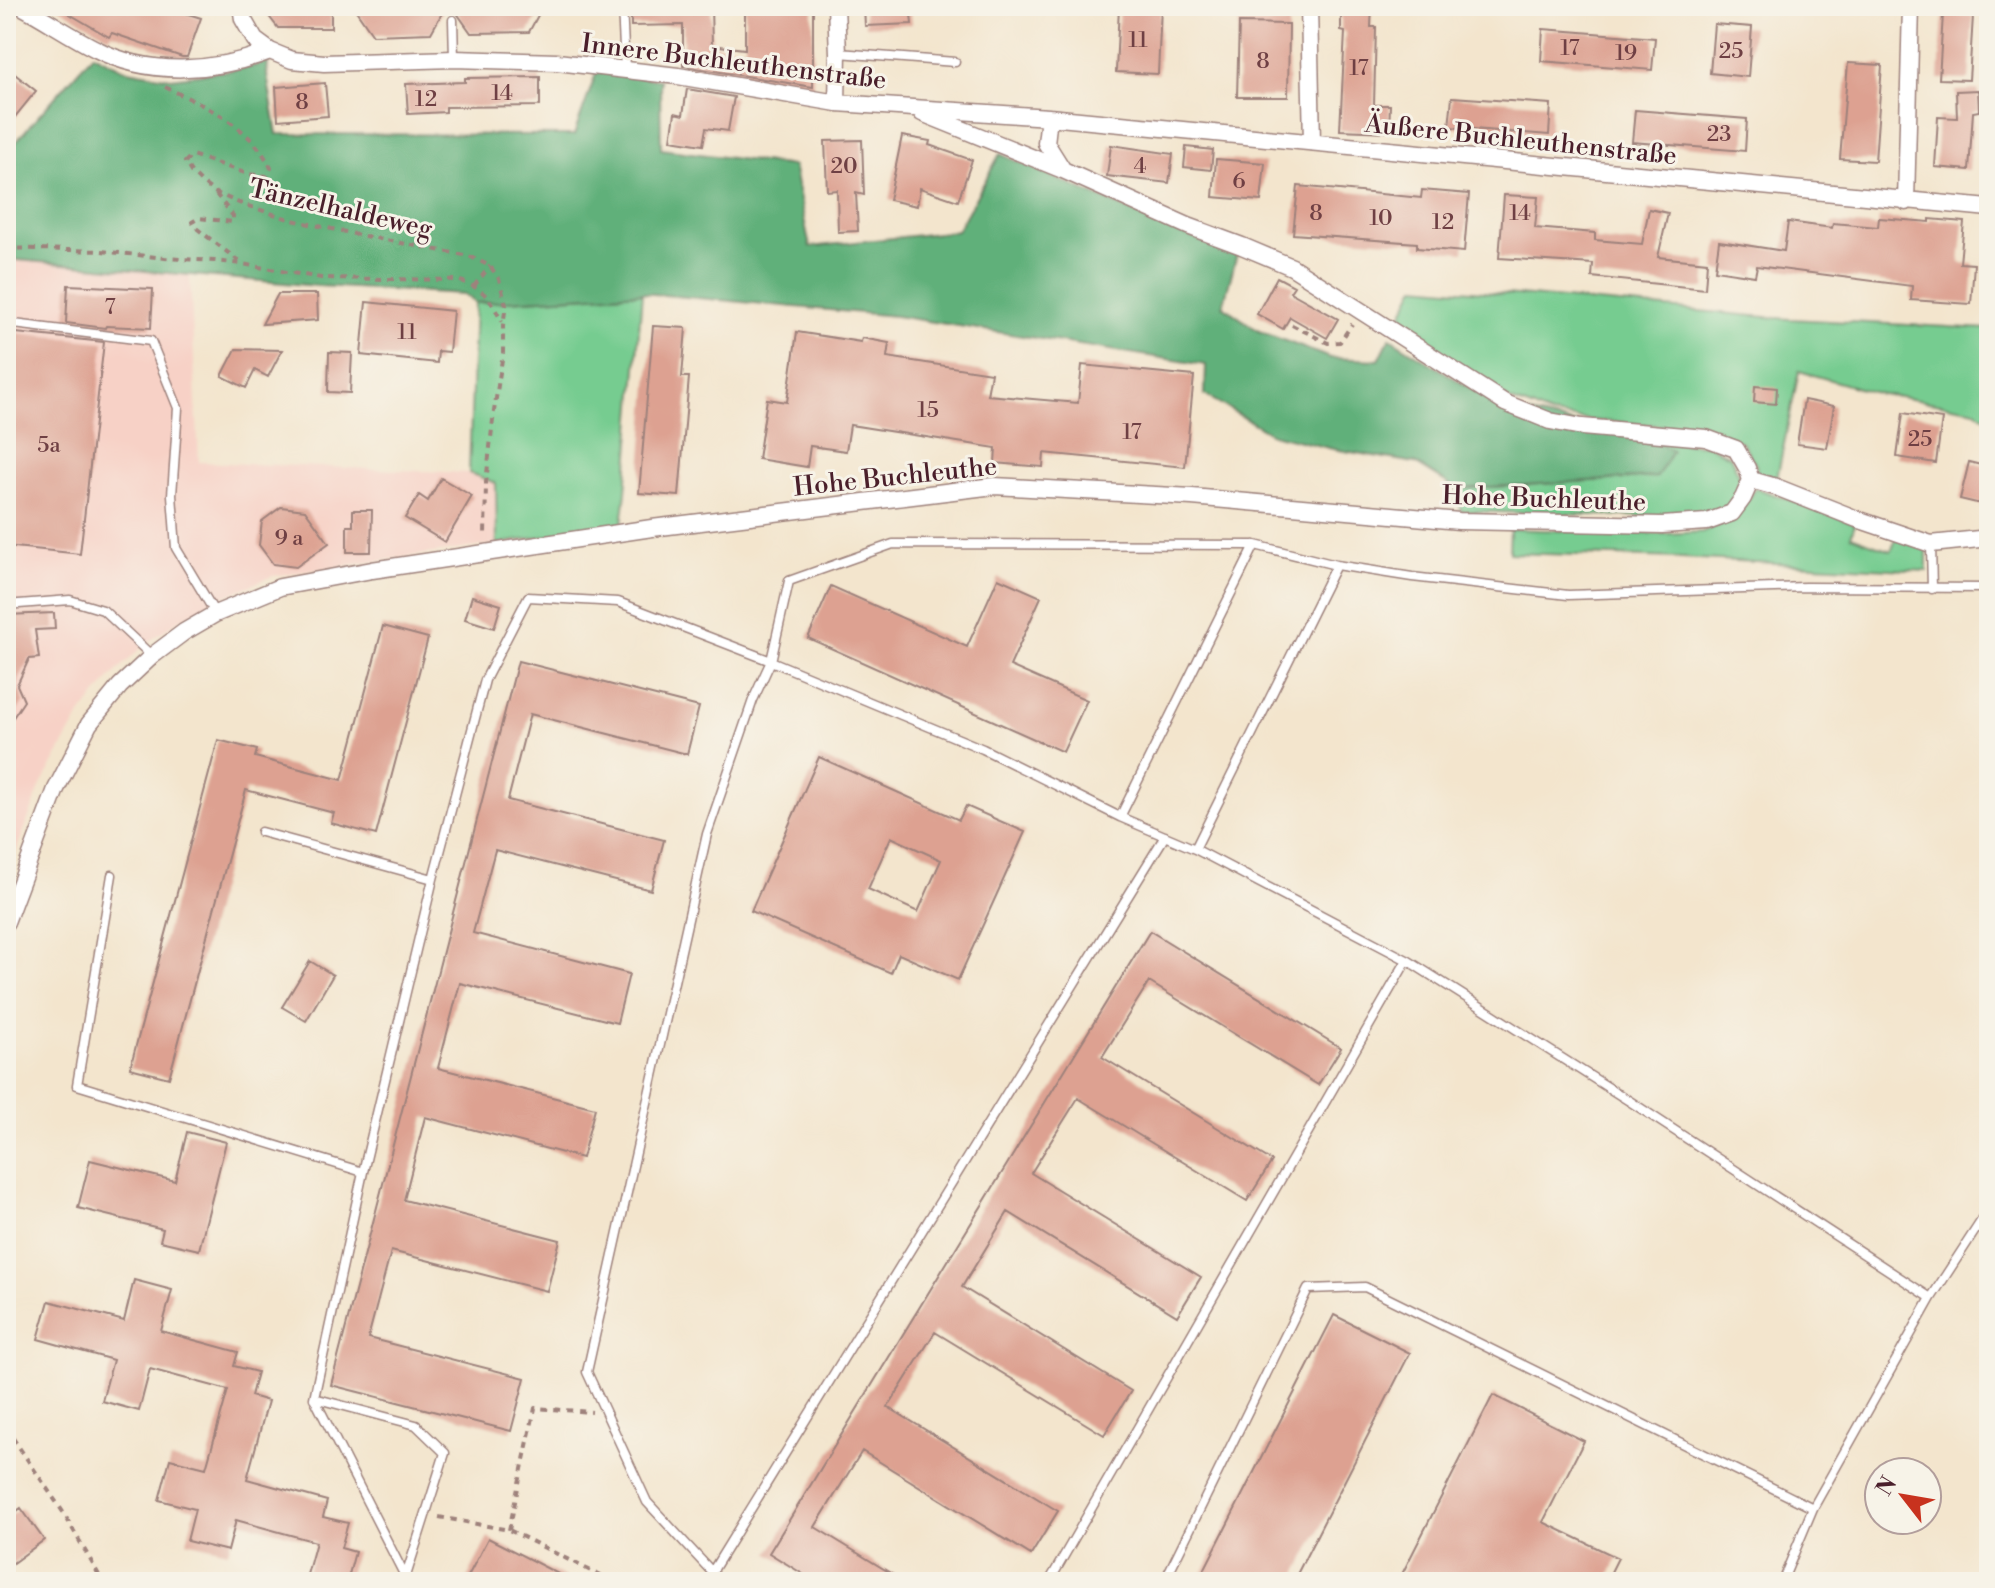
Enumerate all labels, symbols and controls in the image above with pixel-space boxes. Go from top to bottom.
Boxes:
street label: Innere Buchleuthenstraße [580,27,888,97]
house number: 11 [1128,27,1148,54]
house number: 17 [1560,35,1580,62]
house number: 25 [1719,38,1743,65]
house number: 19 [1615,40,1637,67]
house number: 8 [1256,48,1270,75]
house number: 17 [1349,55,1369,82]
house number: 14 [491,80,513,107]
house number: 12 [415,86,437,113]
house number: 8 [295,89,309,116]
street label: Äußere Buchleuthenstraße [1362,107,1678,172]
house number: 23 [1707,121,1731,148]
house number: 20 [830,153,858,180]
house number: 4 [1133,153,1147,180]
house number: 6 [1232,168,1246,195]
street label: Tänzelhaldeweg [246,172,436,246]
house number: 8 [1309,200,1323,227]
house number: 14 [1509,200,1531,227]
house number: 10 [1369,205,1393,232]
house number: 12 [1432,209,1454,236]
house number: 7 [104,294,116,321]
house number: 11 [397,319,417,346]
house number: 15 [917,397,939,424]
house number: 17 [1122,419,1142,446]
house number: 25 [1908,426,1932,453]
house number: 5a [37,432,61,459]
street label: Hohe Buchleuthe [792,450,999,504]
street label: Hohe Buchleuthe [1441,479,1647,519]
house number: 9 a [275,525,304,552]
north arrow [1863,1456,1943,1536]
text: N [1871,1472,1904,1501]

